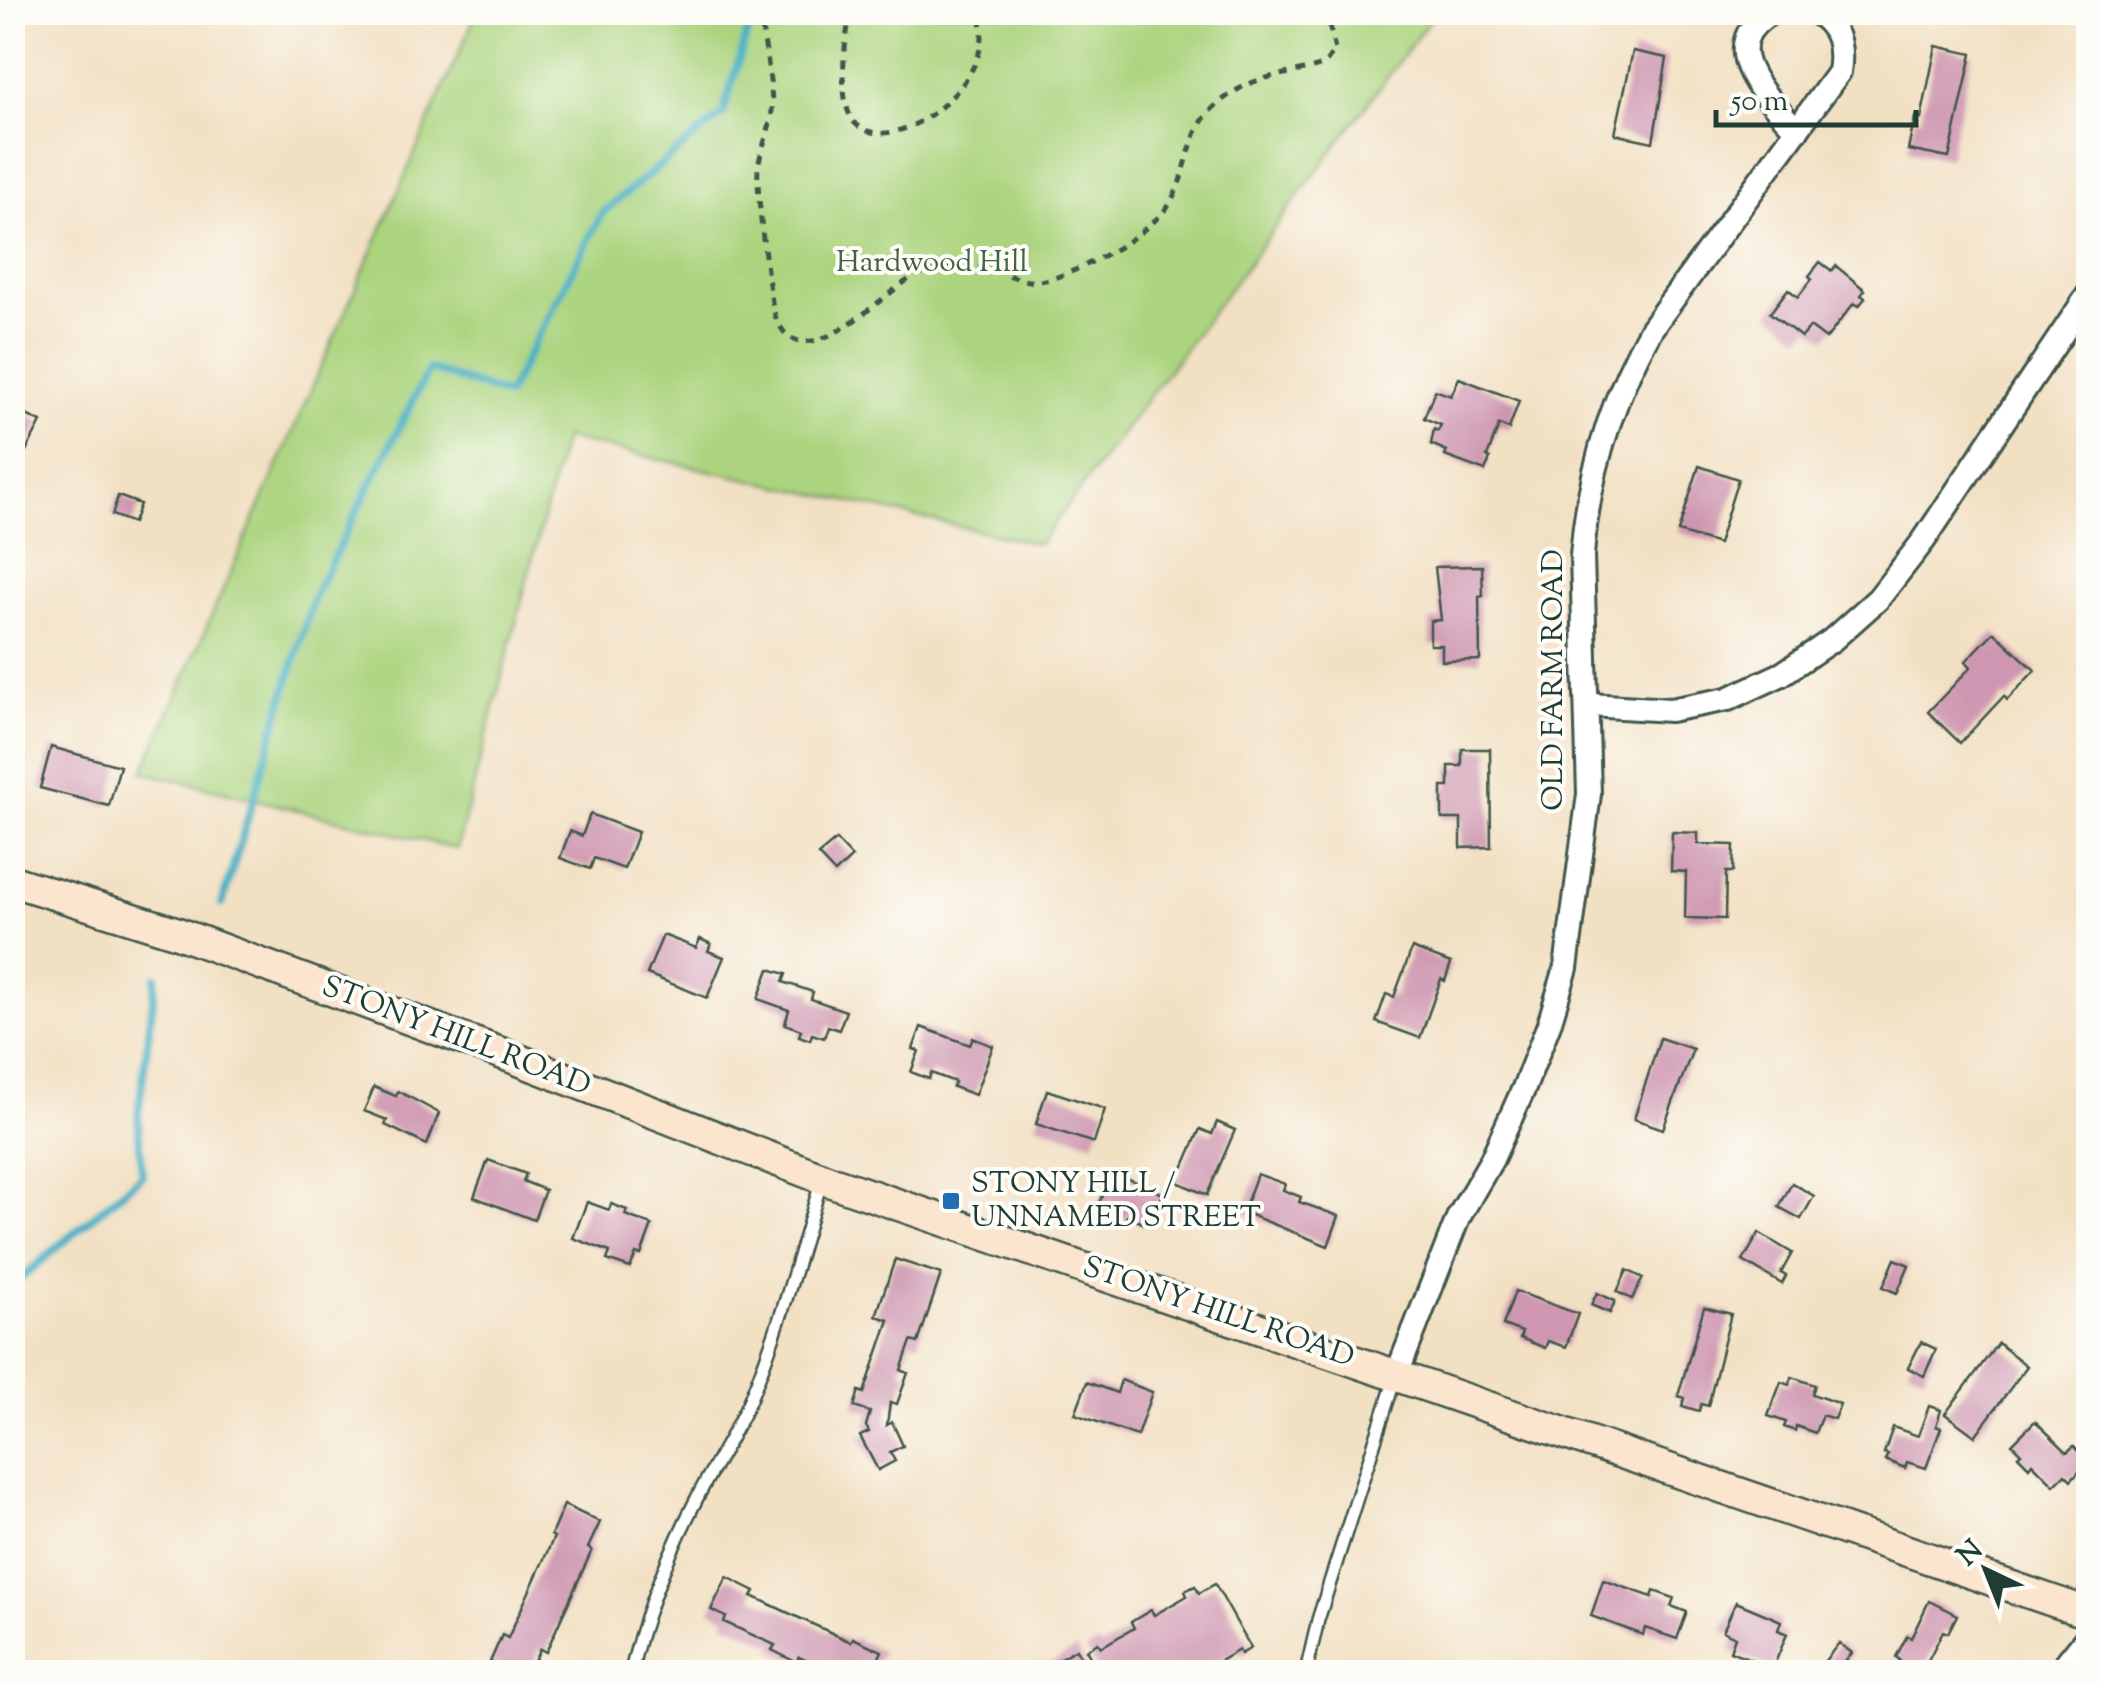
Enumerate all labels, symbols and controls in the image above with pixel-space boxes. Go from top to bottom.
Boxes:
scale bar [1716,65,1916,127]
text: 50 m [1729,81,1789,124]
park label: Hardwood Hill [836,242,1028,285]
street label: OLD FARM ROAD [1533,549,1576,811]
street label: STONY HILL ROAD [315,966,597,1108]
place label: STONY HILL / UNNAMED STREET [971,1163,1261,1240]
marker: STONY HILL / UNNAMED STREET [940,1190,962,1212]
street label: STONY HILL ROAD [1076,1246,1360,1380]
north arrow [1936,1520,2036,1620]
text: N [1949,1532,1993,1576]

